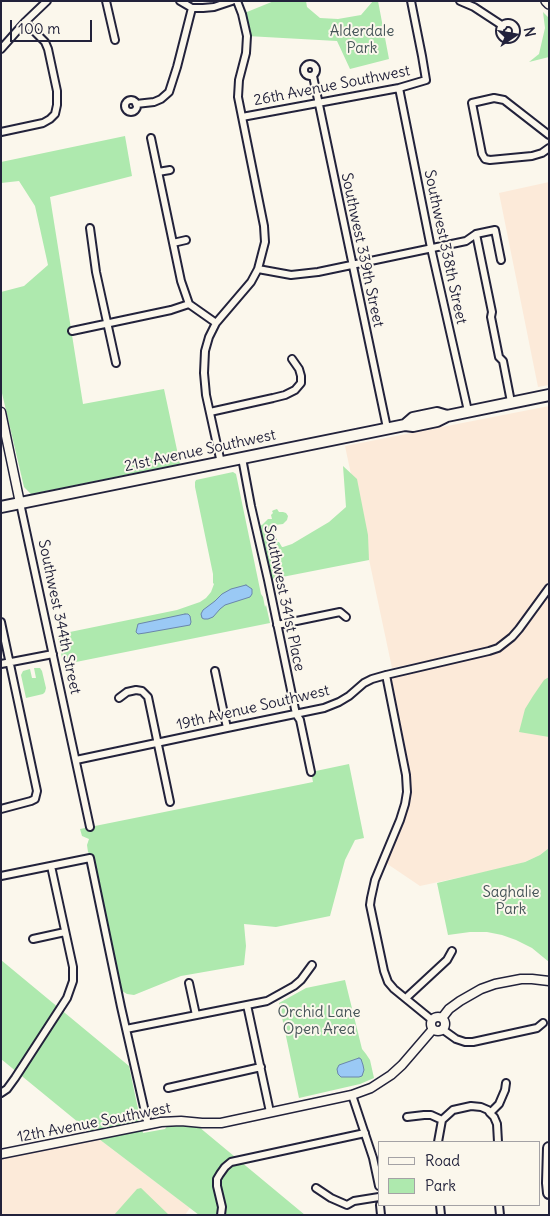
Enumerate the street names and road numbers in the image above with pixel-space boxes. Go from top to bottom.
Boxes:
street label: 26th Avenue Southwest [252,62,412,110]
street label: Southwest 338th Street [420,168,470,326]
street label: Southwest 339th Street [337,171,387,329]
street label: 21st Avenue Southwest [123,426,277,476]
street label: Southwest 341st Place [260,523,308,673]
street label: Southwest 344th Street [34,538,84,696]
street label: 19th Avenue Southwest [175,682,331,734]
street label: 12th Avenue Southwest [16,1099,172,1147]

